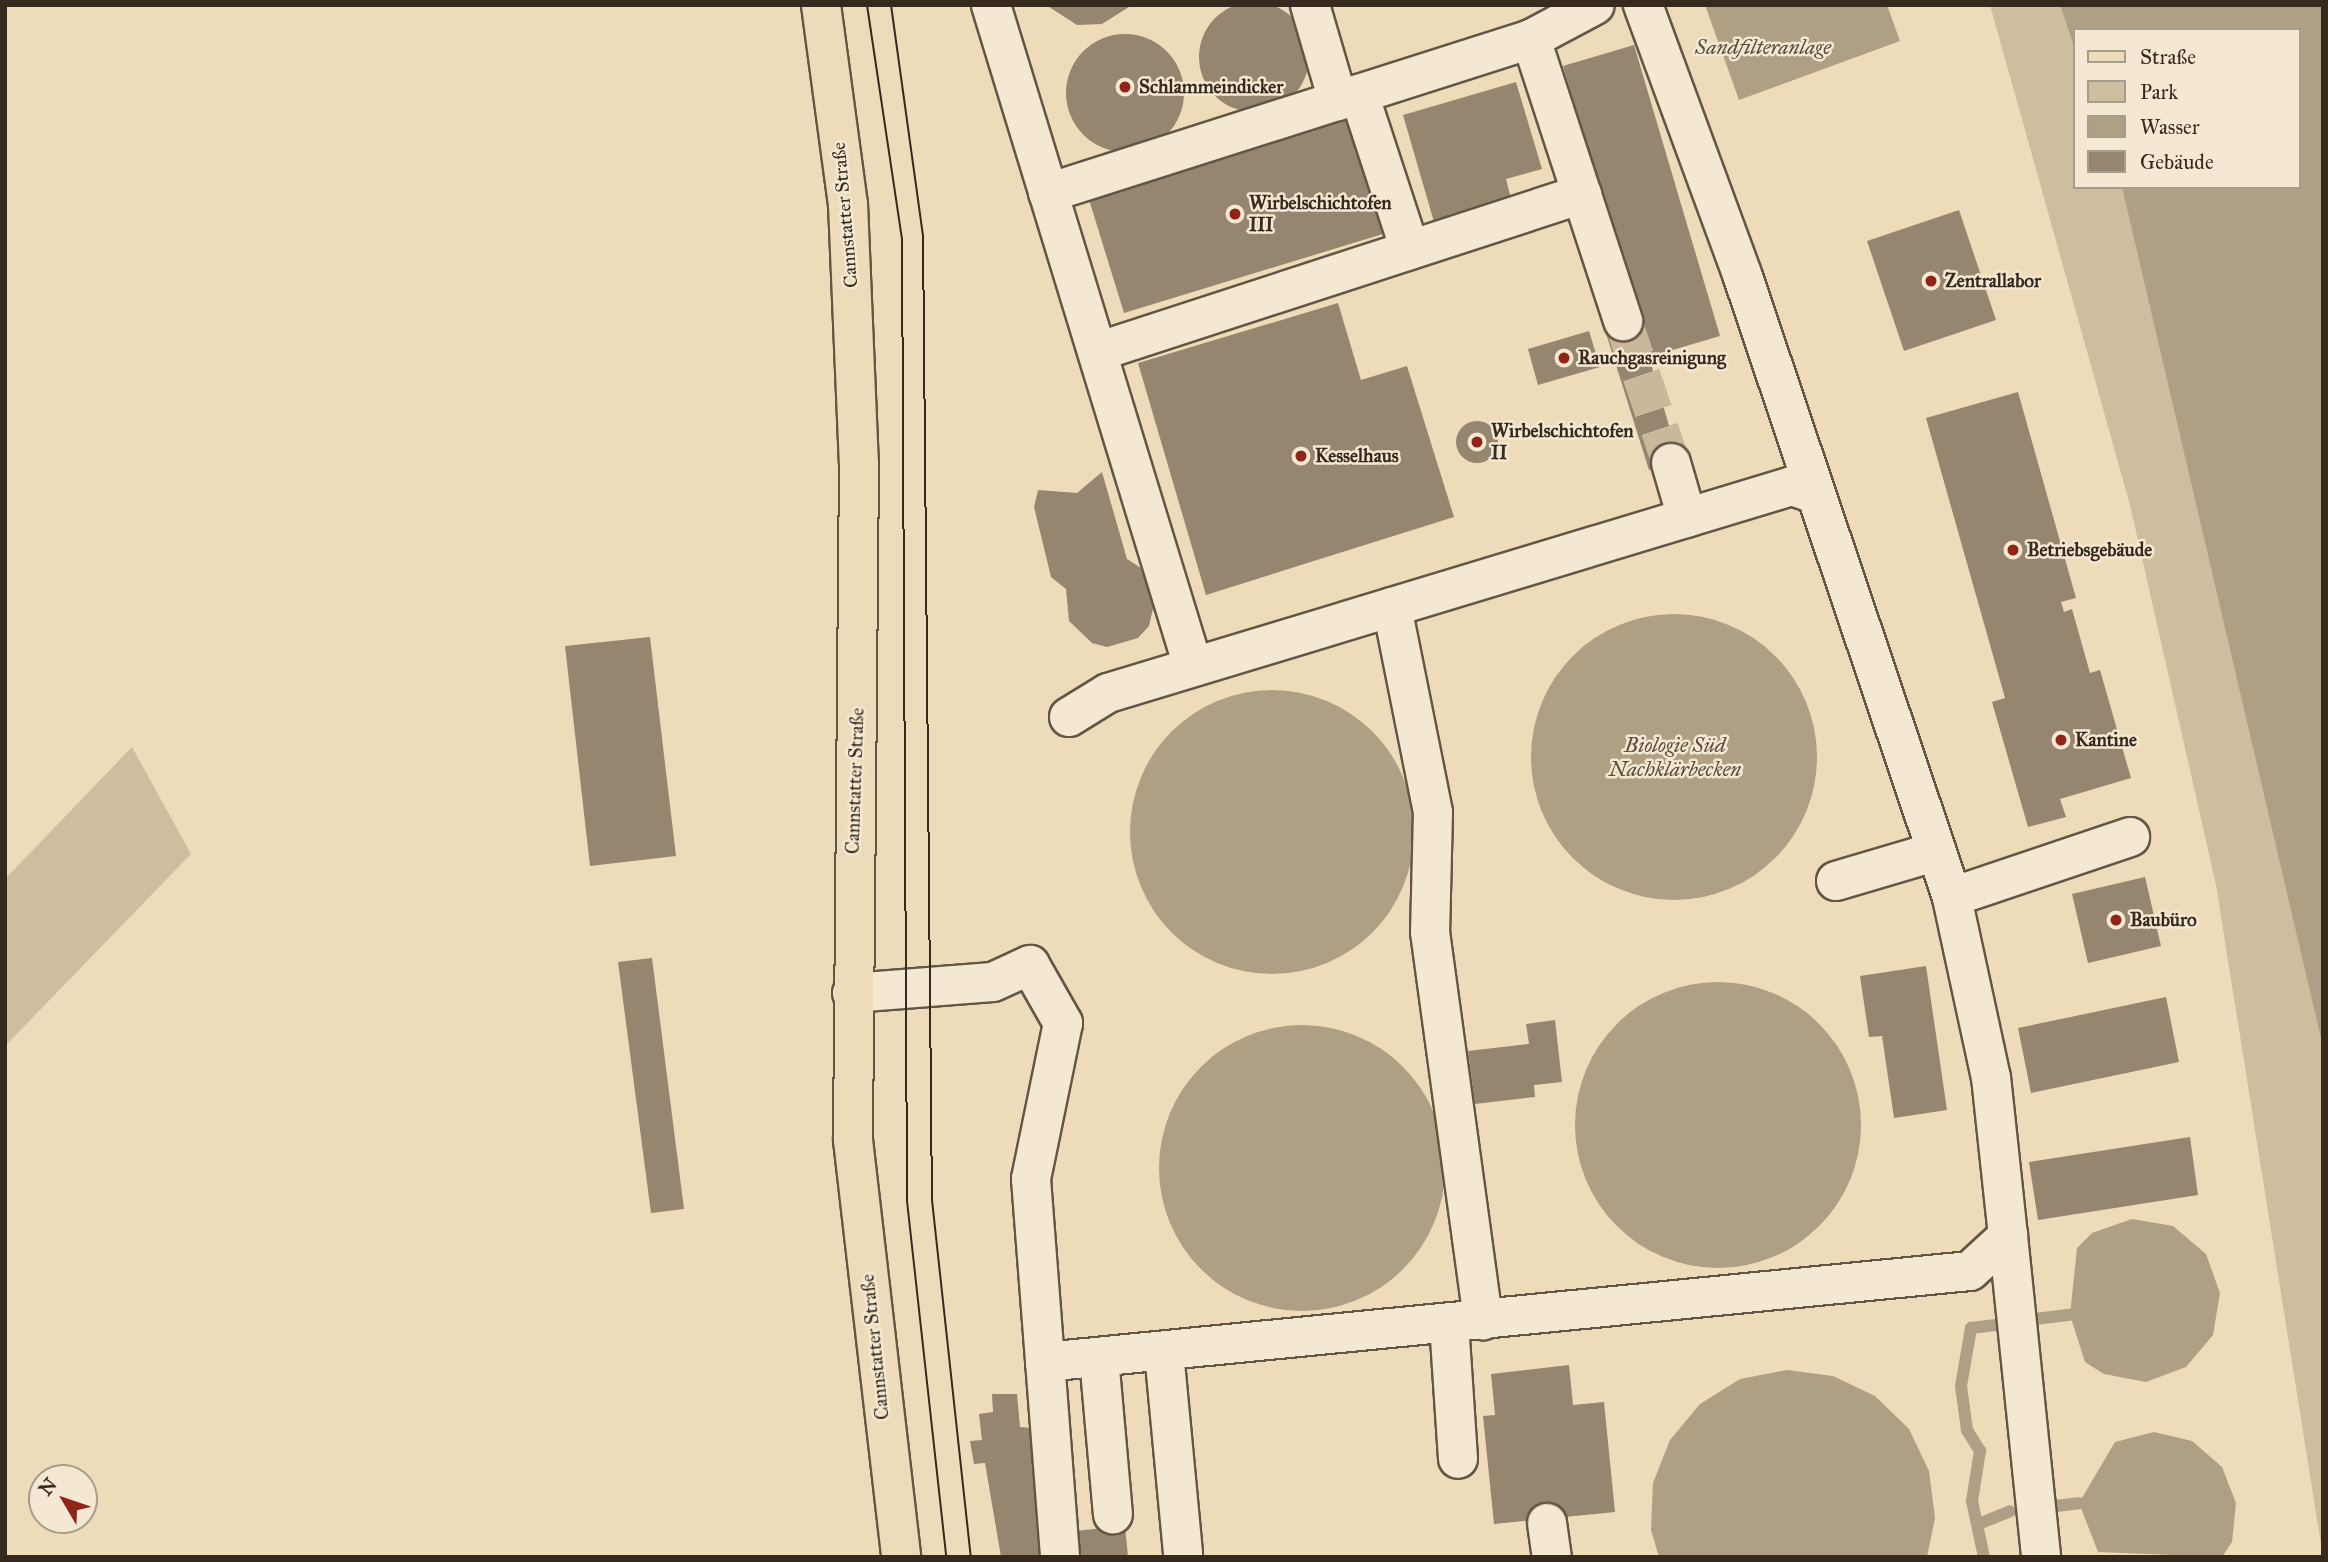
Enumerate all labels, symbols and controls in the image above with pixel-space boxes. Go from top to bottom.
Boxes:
legend [2072,28,2300,189]
water label: Sandfilteranlage [1695,34,1831,60]
text: Straße [2140,44,2196,70]
place label: Schlammeindicker [1139,76,1283,98]
marker: Schlammeindicker [1117,79,1133,95]
text: Park [2140,79,2178,105]
text: Wasser [2140,114,2200,140]
street label: Cannstatter Straße [827,141,863,289]
text: Gebäude [2140,149,2214,175]
place label: Wirbelschichtofen III [1249,192,1392,236]
marker: Wirbelschichtofen III [1227,206,1243,222]
place label: Zentrallabor [1945,270,2041,292]
marker: Zentrallabor [1923,273,1939,289]
place label: Rauchgasreinigung [1578,347,1726,369]
marker: Rauchgasreinigung [1556,350,1572,366]
place label: Wirbelschichtofen II [1491,420,1634,464]
marker: Wirbelschichtofen II [1469,434,1485,450]
place label: Kesselhaus [1315,445,1399,467]
marker: Kesselhaus [1293,448,1309,464]
place label: Betriebsgebäude [2027,539,2152,561]
marker: Betriebsgebäude [2005,542,2021,558]
street label: Cannstatter Straße [841,707,869,855]
place label: Kantine [2075,729,2137,751]
water label: Biologie Süd Nachklärbecken [1609,732,1741,782]
marker: Kantine [2053,732,2069,748]
place label: Baubüro [2130,909,2197,931]
marker: Baubüro [2108,912,2124,928]
street label: Cannstatter Straße [856,1273,894,1421]
north arrow [28,1464,98,1534]
text: N [34,1473,62,1500]

